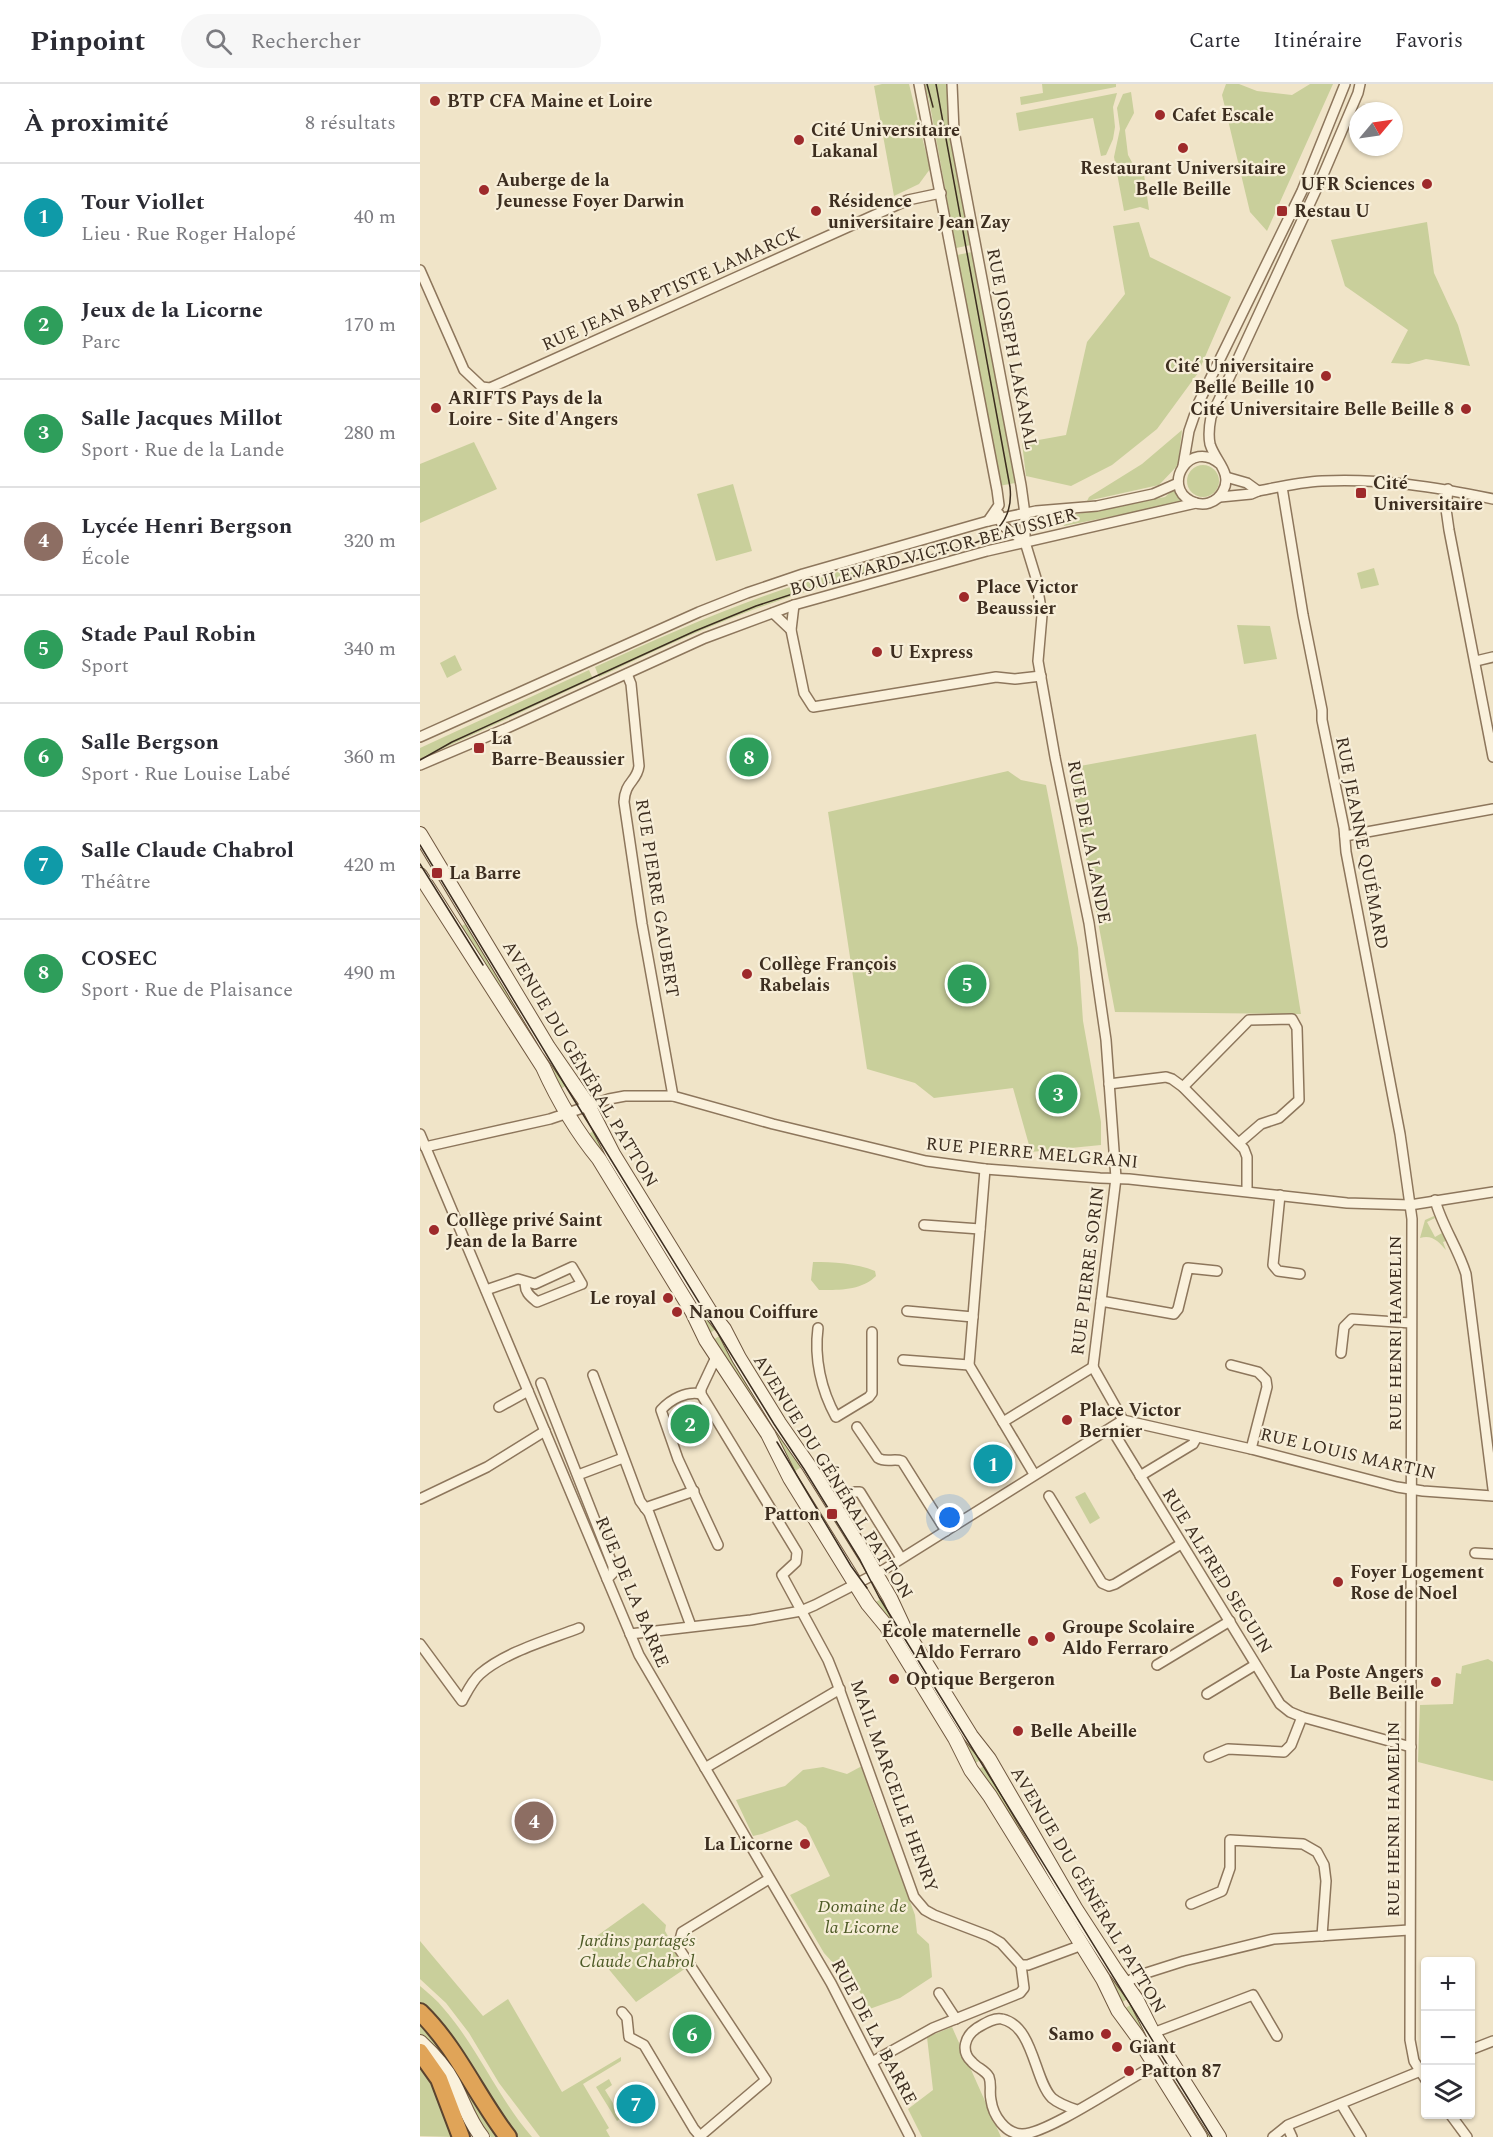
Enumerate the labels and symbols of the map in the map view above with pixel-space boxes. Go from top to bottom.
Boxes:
place label: BTP CFA Maine et Loire [447,88,652,115]
marker: BTP CFA Maine et Loire [428,94,442,108]
place label: Cafet Escale [1172,102,1274,129]
north arrow [1349,102,1403,156]
marker: Cafet Escale [1153,108,1167,122]
place label: Cité Universitaire Lakanal [811,117,960,165]
marker: Cité Universitaire Lakanal [792,133,806,147]
marker: Restaurant Universitaire Belle Beille [1176,141,1190,155]
place label: Restaurant Universitaire Belle Beille [1080,155,1286,203]
place label: Auberge de la Jeunesse Foyer Darwin [496,167,684,215]
place label: UFR Sciences [1300,171,1415,198]
marker: UFR Sciences [1420,177,1434,191]
marker: Auberge de la Jeunesse Foyer Darwin [477,183,491,197]
place label: Résidence universitaire Jean Zay [828,188,1011,236]
place label: Restau U [1294,198,1370,225]
marker: Résidence universitaire Jean Zay [809,204,823,218]
marker: Restau U [1275,204,1289,218]
street label: RUE JEAN BAPTISTE LAMARCK [538,220,804,358]
street label: RUE JOSEPH LAKANAL [979,246,1045,452]
place label: Cité Universitaire Belle Beille 10 [1165,353,1314,401]
marker: Cité Universitaire Belle Beille 10 [1319,369,1333,383]
place label: ARIFTS Pays de la Loire - Site d'Angers [448,385,618,433]
place label: Cité Universitaire Belle Beille 8 [1190,396,1454,423]
marker: ARIFTS Pays de la Loire - Site d'Angers [429,401,443,415]
marker: Cité Universitaire Belle Beille 8 [1459,402,1473,416]
place label: Cité Universitaire [1373,470,1483,518]
marker: Cité Universitaire [1354,486,1368,500]
street label: BOULEVARD VICTOR BEAUSSIER [787,501,1080,603]
place label: Place Victor Beaussier [976,574,1078,622]
marker: Place Victor Beaussier [957,590,971,604]
place label: U Express [889,639,973,666]
marker: U Express [870,645,884,659]
place label: La Barre-Beaussier [491,725,625,773]
pin: 8 [730,734,768,780]
street label: RUE JEANNE QUÉMARD [1328,734,1396,952]
marker: La Barre-Beaussier [472,741,486,755]
street label: RUE DE LA LANDE [1060,758,1118,926]
street label: RUE PIERRE GAUBERT [628,797,686,999]
place label: La Barre [449,860,521,887]
marker: La Barre [430,866,444,880]
street label: AVENUE DU GÉNÉRAL PATTON [495,935,665,1193]
place label: Collège François Rabelais [759,951,897,999]
pin: 5 [948,962,986,1006]
marker: Collège François Rabelais [740,967,754,981]
pin: 3 [1038,1072,1078,1116]
street label: RUE PIERRE MELGRANI [925,1130,1139,1176]
street label: RUE PIERRE SORIN [1064,1185,1112,1357]
place label: Collège privé Saint Jean de la Barre [446,1207,603,1255]
marker: Collège privé Saint Jean de la Barre [427,1223,441,1237]
street label: RUE HENRI HAMELIN [1382,1235,1409,1431]
place label: Le royal [590,1285,656,1312]
marker: Le royal [661,1291,675,1305]
place label: Nanou Coiffure [689,1299,818,1326]
marker: Nanou Coiffure [670,1305,684,1319]
street label: AVENUE DU GÉNÉRAL PATTON [746,1349,920,1605]
place label: Place Victor Bernier [1079,1397,1181,1445]
pin: 2 [670,1402,710,1446]
marker: Place Victor Bernier [1060,1413,1074,1427]
street label: RUE LOUIS MARTIN [1257,1421,1439,1487]
pin: 1 [974,1442,1012,1486]
street label: RUE ALFRED SEGUIN [1155,1483,1279,1659]
place label: Patton [764,1501,820,1528]
your location [935,1503,964,1532]
marker: Patton [825,1507,839,1521]
street label: RUE DE LA BARRE [588,1512,676,1672]
place label: Foyer Logement Rose de Noel [1350,1559,1484,1607]
marker: Foyer Logement Rose de Noel [1331,1575,1345,1589]
place label: Groupe Scolaire Aldo Ferraro [1062,1614,1195,1662]
place label: École maternelle Aldo Ferraro [881,1618,1021,1666]
marker: Groupe Scolaire Aldo Ferraro [1043,1630,1057,1644]
marker: École maternelle Aldo Ferraro [1026,1634,1040,1648]
place label: La Poste Angers Belle Beille [1289,1659,1424,1707]
place label: Optique Bergeron [906,1666,1055,1693]
marker: Optique Bergeron [887,1672,901,1686]
marker: La Poste Angers Belle Beille [1429,1675,1443,1689]
street label: MAIL MARCELLE HENRY [843,1676,945,1896]
place label: Belle Abeille [1030,1718,1137,1745]
street label: RUE HENRI HAMELIN [1380,1721,1407,1917]
marker: Belle Abeille [1011,1724,1025,1738]
street label: AVENUE DU GÉNÉRAL PATTON [1003,1761,1173,2019]
pin: 4 [514,1798,554,1844]
place label: La Licorne [704,1831,793,1858]
marker: La Licorne [798,1837,812,1851]
park label: Domaine de la Licorne [817,1893,907,1941]
park label: Jardins partagés Claude Chabrol [577,1927,696,1975]
street label: RUE DE LA BARRE [824,1954,924,2110]
pin: 6 [672,2012,712,2056]
place label: Samo [1048,2021,1094,2048]
marker: Samo [1099,2027,1113,2041]
place label: Giant [1129,2034,1176,2061]
marker: Giant [1110,2040,1124,2054]
place label: Patton 87 [1141,2058,1222,2085]
marker: Patton 87 [1122,2064,1136,2078]
pin: 7 [616,2082,656,2126]

